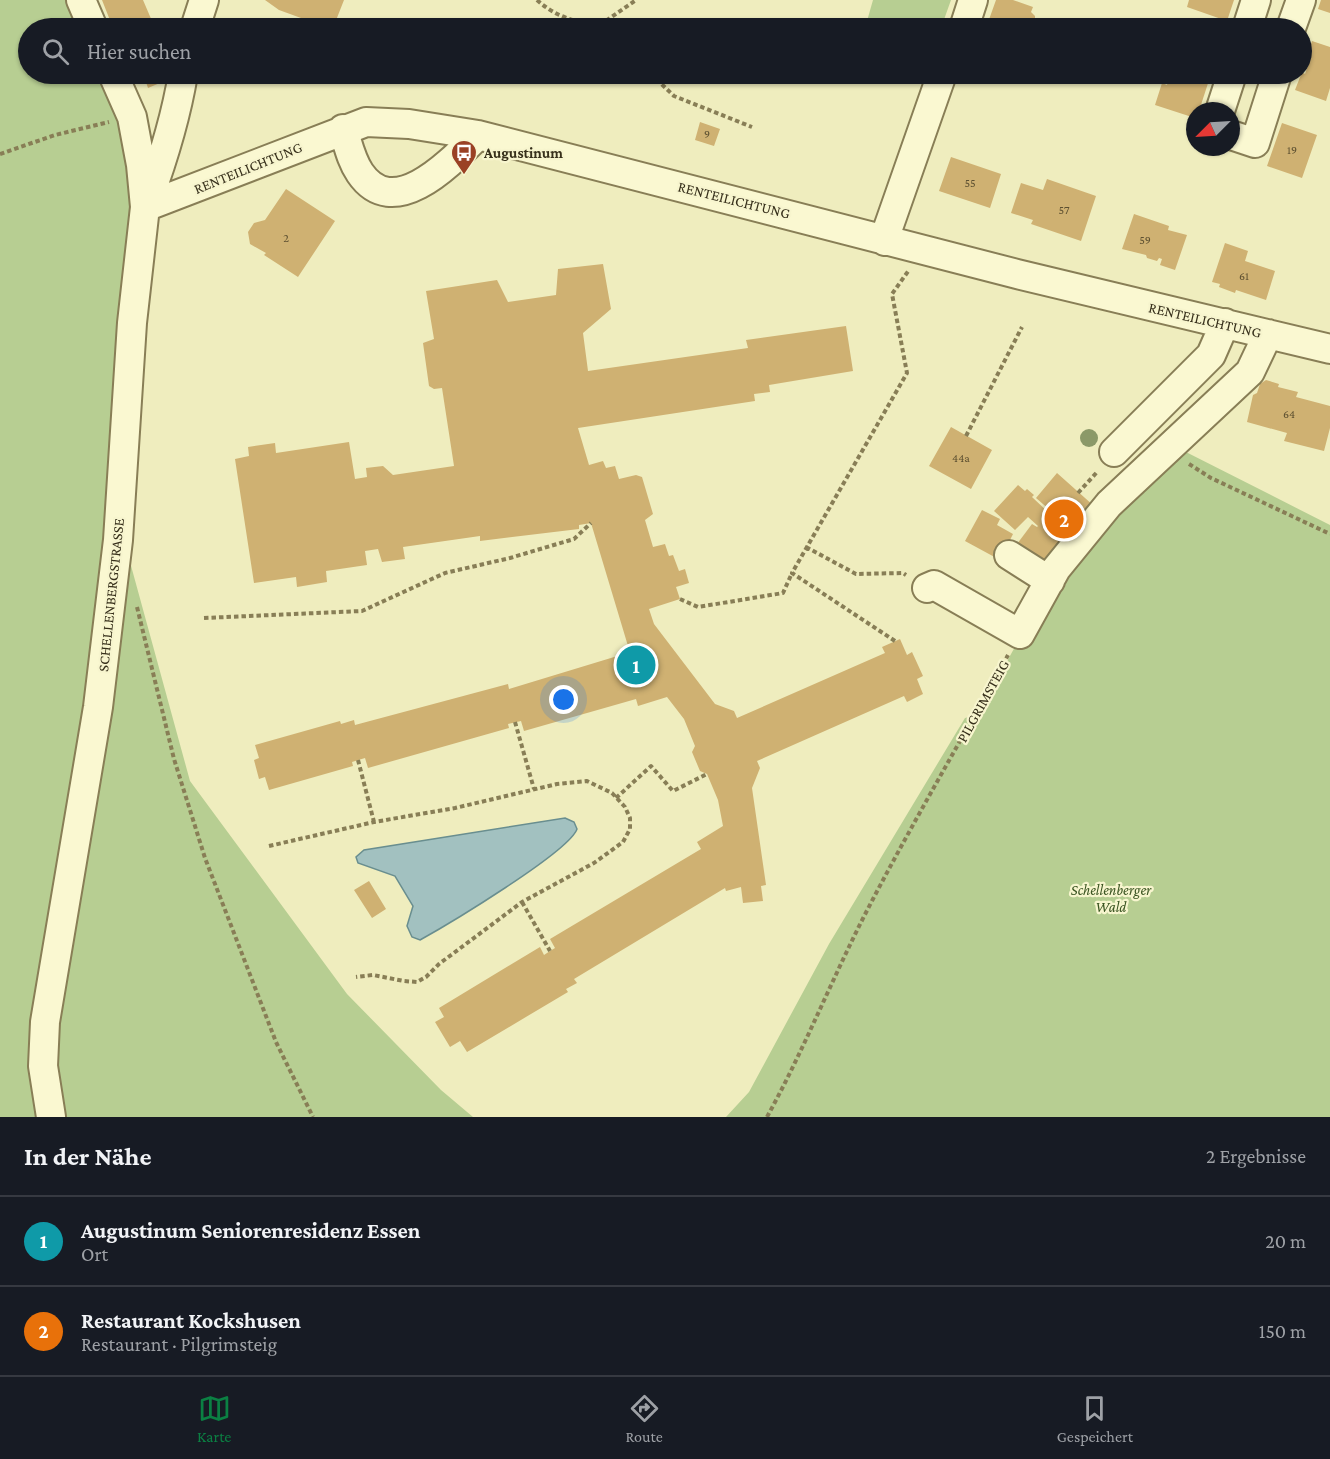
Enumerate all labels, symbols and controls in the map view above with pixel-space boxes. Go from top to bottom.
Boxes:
search box [18,18,1312,84]
icon: search [39,35,72,68]
text: Hier suchen [87,39,191,64]
north arrow [1186,102,1240,156]
house number: 9 [704,127,710,141]
bus stop icon: Augustinum [449,138,479,176]
street label: RENTEILICHTUNG [192,139,304,197]
house number: 19 [1287,143,1297,157]
place label: Augustinum [483,145,563,161]
house number: 55 [964,176,976,190]
street label: RENTEILICHTUNG [676,178,792,222]
house number: 57 [1059,203,1070,217]
house number: 2 [283,231,289,245]
house number: 59 [1139,233,1151,247]
house number: 61 [1239,269,1249,283]
street label: RENTEILICHTUNG [1147,299,1263,341]
house number: 64 [1283,407,1295,421]
house number: 44a [952,451,970,465]
pin: 2 [1044,496,1084,542]
street label: SCHELLENBERGSTRASSE [95,517,127,673]
pin: 1 [616,642,656,688]
street label: PILGRIMSTEIG [954,657,1012,745]
your location [549,685,578,714]
park label: Schellenberger Wald [1071,882,1152,915]
text: In der Nähe [24,1142,152,1171]
text: 2 Ergebnisse [1206,1145,1306,1167]
text: Augustinum Seniorenresidenz Essen [81,1218,420,1243]
text: 1 [40,1230,47,1252]
text: 20 m [1265,1230,1306,1252]
text: Ort [81,1243,108,1265]
text: Restaurant Kockshusen [81,1308,301,1333]
text: 2 [38,1320,49,1342]
text: 150 m [1259,1320,1306,1342]
text: Restaurant · Pilgrimsteig [81,1333,277,1355]
tab: Karte [197,1392,231,1445]
tab: Route [625,1392,663,1445]
tab: Gespeichert [1057,1392,1133,1445]

